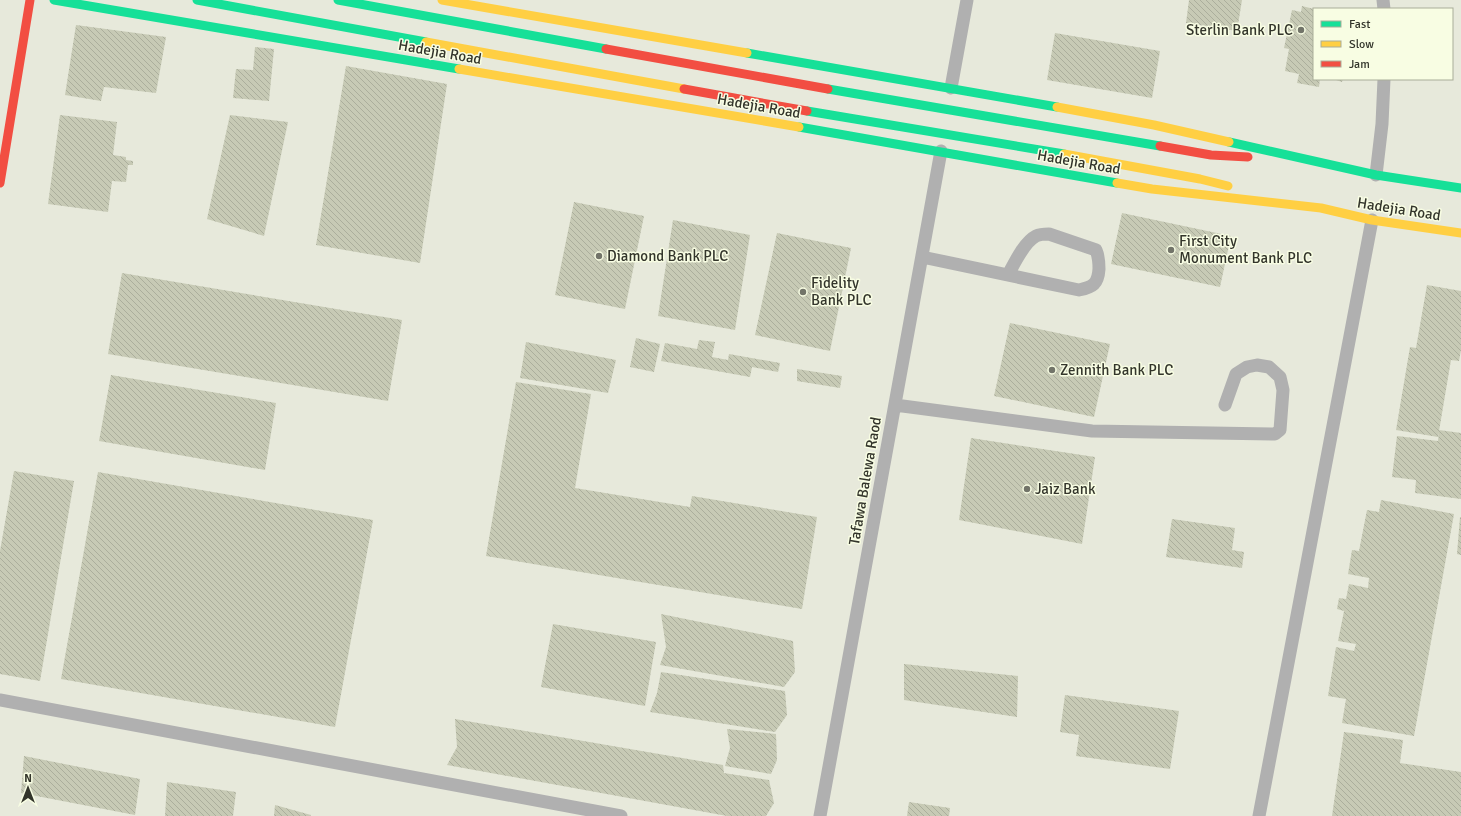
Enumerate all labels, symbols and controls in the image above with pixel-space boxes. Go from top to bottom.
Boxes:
legend [1313,8,1453,80]
text: Fast [1349,17,1370,32]
place label: Sterlin Bank PLC [1186,21,1293,39]
marker: Sterlin Bank PLC [1296,25,1306,35]
street label: Hadejia Road [397,36,483,68]
text: Slow [1349,37,1374,52]
text: Jam [1349,57,1370,72]
street label: Hadejia Road [716,90,802,122]
street label: Hadejia Road [1036,146,1122,178]
street label: Hadejia Road [1356,194,1442,224]
place label: First City Monument Bank PLC [1179,232,1312,267]
marker: First City Monument Bank PLC [1166,245,1176,255]
place label: Diamond Bank PLC [607,247,728,265]
marker: Diamond Bank PLC [594,251,604,261]
place label: Fidelity Bank PLC [811,274,872,309]
marker: Fidelity Bank PLC [798,287,808,297]
place label: Zennith Bank PLC [1060,361,1173,379]
marker: Zennith Bank PLC [1047,365,1057,375]
street label: Tafawa Balewa Raod [845,415,885,547]
place label: Jaiz Bank [1035,480,1096,498]
marker: Jaiz Bank [1022,484,1032,494]
north arrow [8,768,48,808]
text: N [24,772,32,785]

